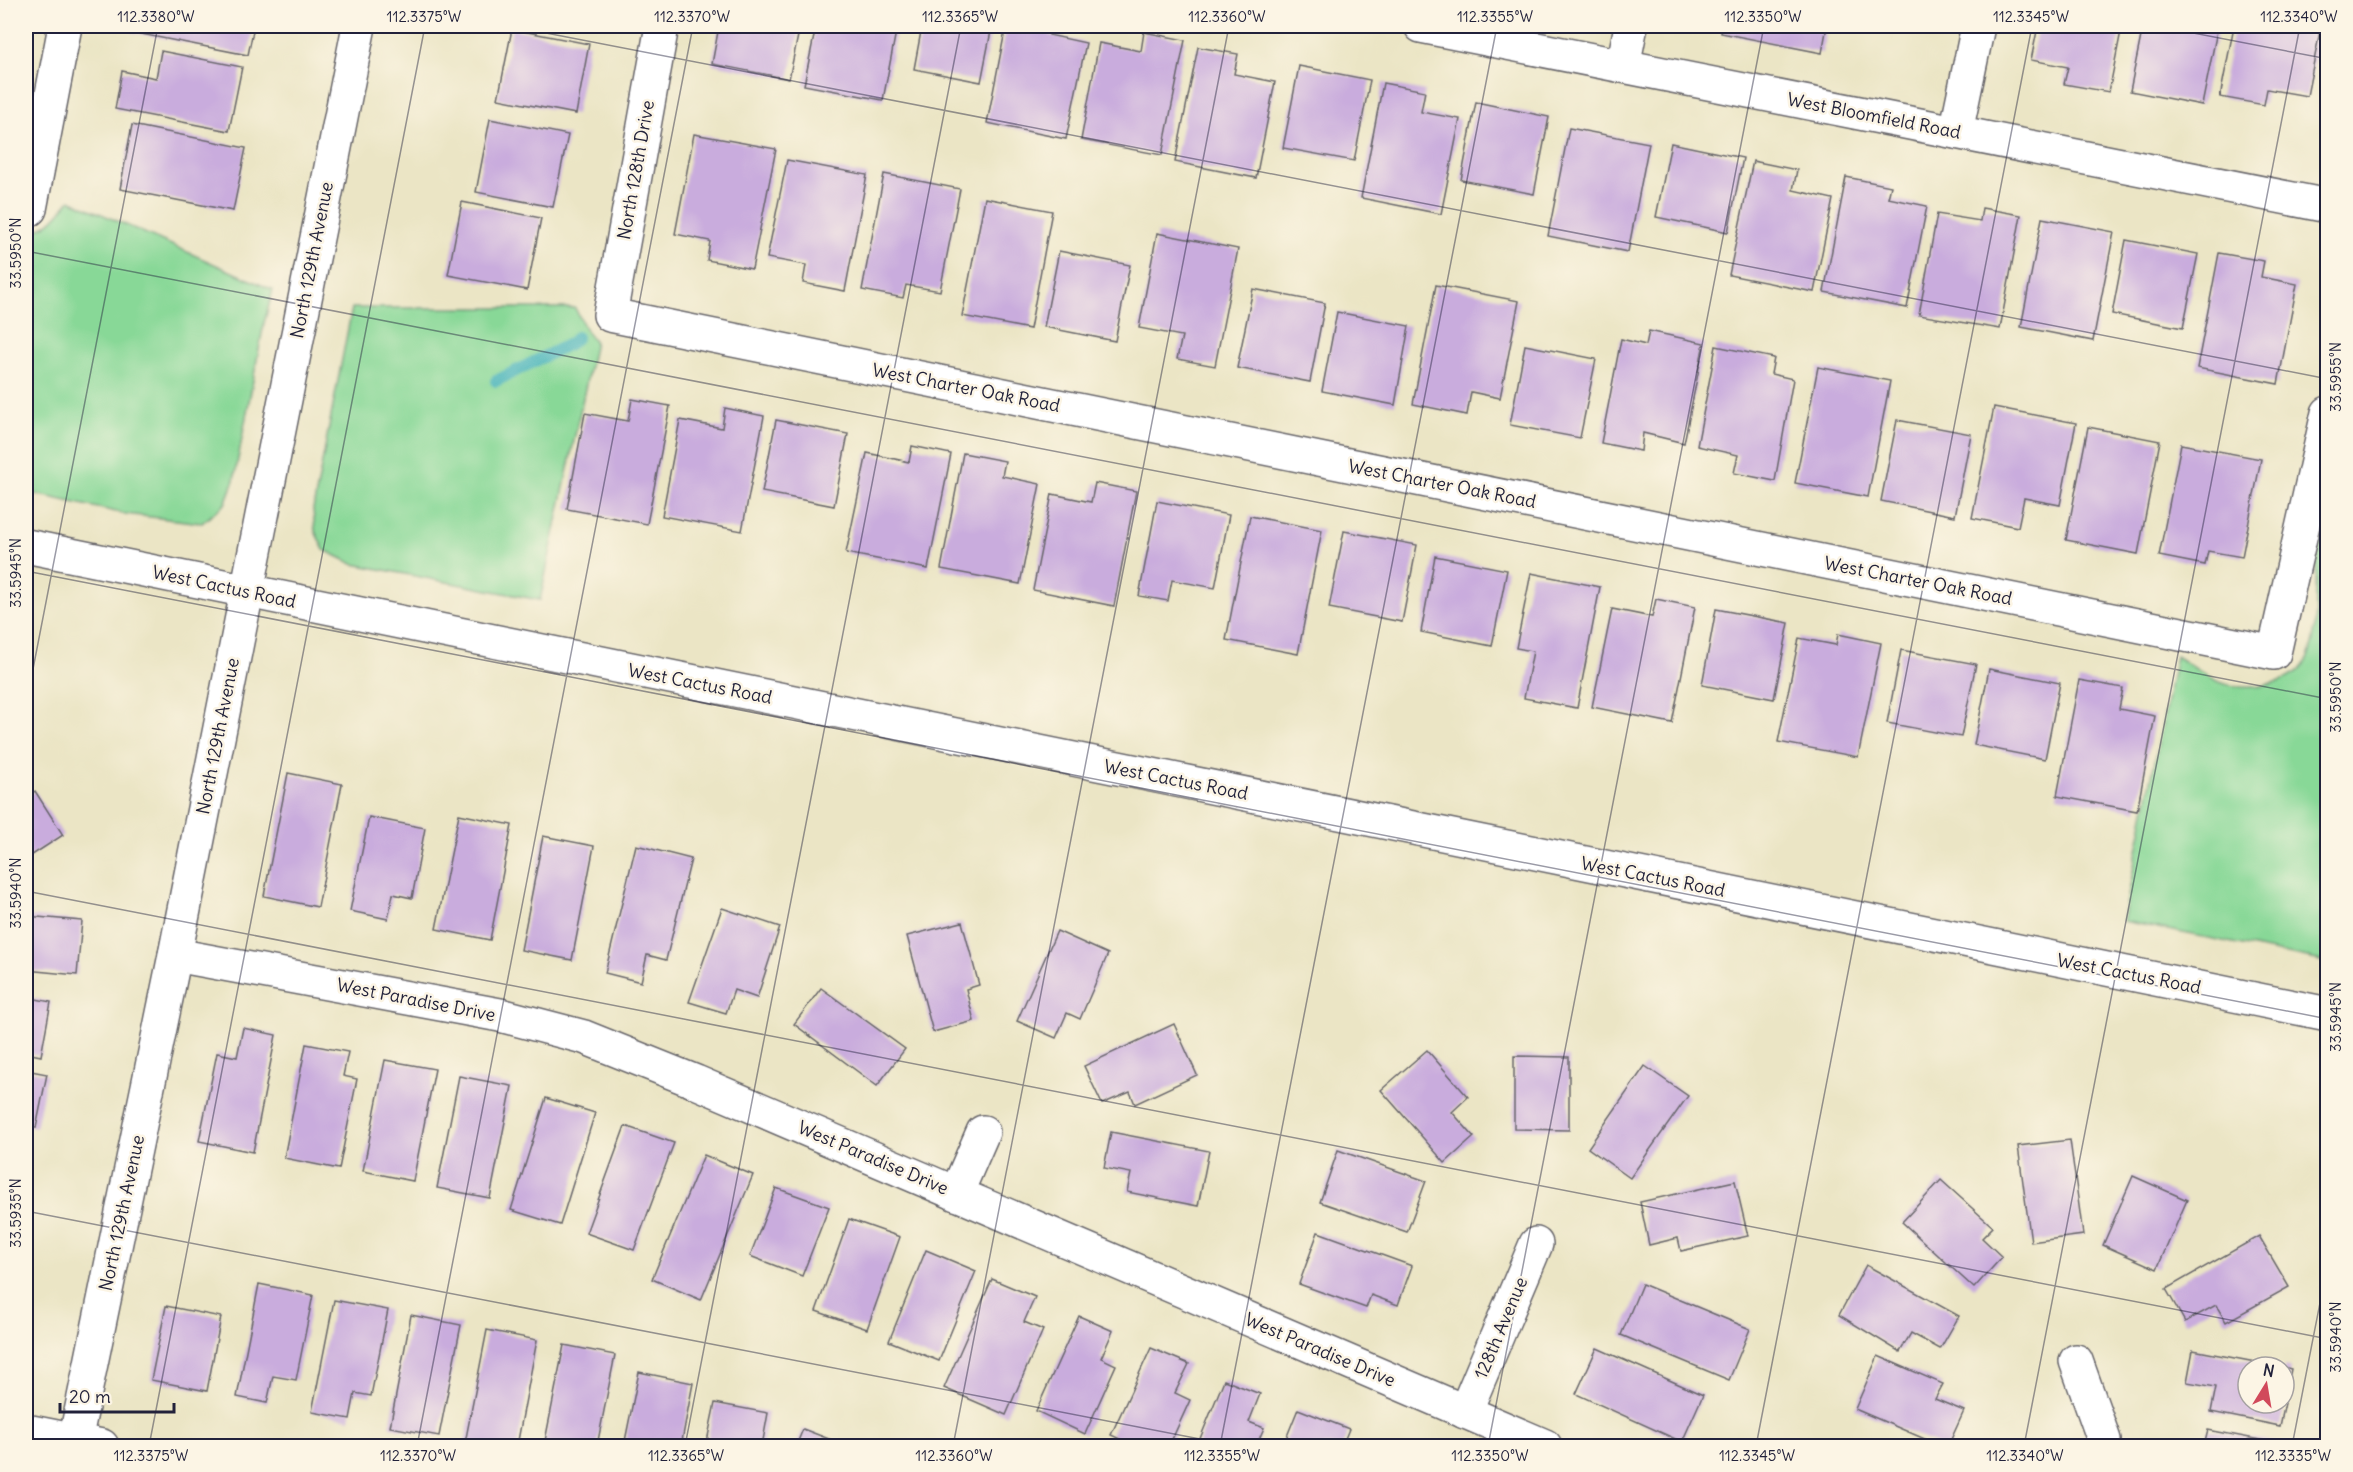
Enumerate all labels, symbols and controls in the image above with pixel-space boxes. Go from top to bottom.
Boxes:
text: 112.3380°W [117,7,195,26]
text: 112.3375°W [387,7,462,26]
text: 112.3370°W [654,7,730,26]
text: 112.3365°W [922,7,998,26]
text: 112.3360°W [1188,7,1266,26]
text: 112.3355°W [1457,7,1533,26]
text: 112.3350°W [1724,7,1802,26]
text: 112.3345°W [1993,7,2069,26]
text: 112.3340°W [2260,7,2338,26]
street label: West Bloomfield Road [1785,87,1963,144]
street label: North 128th Drive [612,98,659,241]
street label: North 129th Avenue [285,180,338,340]
text: 33.5950°N [6,217,25,289]
text: 33.5955°N [2326,342,2345,412]
street label: West Charter Oak Road [870,358,1062,417]
street label: West Charter Oak Road [1346,454,1538,513]
text: 33.5945°N [6,538,25,608]
street label: West Charter Oak Road [1822,551,2014,610]
street label: West Cactus Road [150,560,298,613]
street label: North 129th Avenue [191,656,244,816]
street label: West Cactus Road [626,658,774,709]
text: 33.5950°N [2326,661,2345,733]
street label: West Cactus Road [1102,754,1250,805]
street label: West Cactus Road [1579,851,1727,902]
text: 33.5940°N [6,857,25,929]
street label: West Cactus Road [2055,948,2203,999]
street label: West Paradise Drive [335,973,497,1026]
text: 33.5945°N [2326,982,2345,1052]
street label: West Paradise Drive [794,1115,952,1200]
street label: North 129th Avenue [94,1133,149,1293]
text: 33.5935°N [6,1178,25,1248]
street label: 128th Avenue [1469,1273,1532,1382]
text: 33.5940°N [2326,1301,2345,1373]
street label: West Paradise Drive [1241,1307,1399,1392]
north arrow [2236,1355,2296,1415]
text: N [2262,1359,2276,1381]
scale bar [60,1376,174,1414]
text: 20 m [69,1385,111,1408]
text: 112.3375°W [114,1446,189,1465]
text: 112.3370°W [380,1446,456,1465]
text: 112.3365°W [648,1446,724,1465]
text: 112.3360°W [915,1446,993,1465]
text: 112.3355°W [1184,1446,1260,1465]
text: 112.3350°W [1451,1446,1529,1465]
text: 112.3345°W [1719,1446,1795,1465]
text: 112.3340°W [1986,1446,2064,1465]
text: 112.3335°W [2255,1446,2331,1465]

